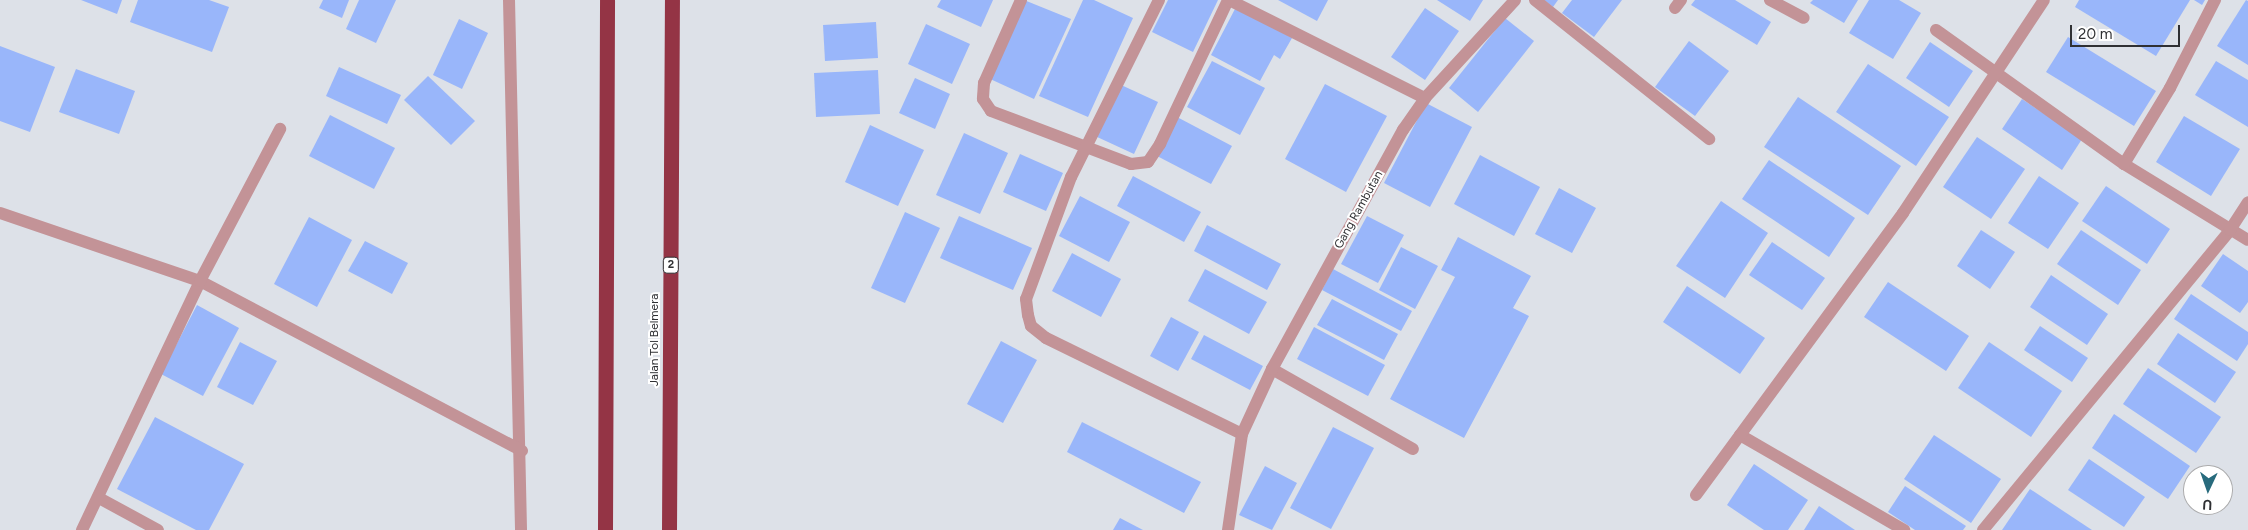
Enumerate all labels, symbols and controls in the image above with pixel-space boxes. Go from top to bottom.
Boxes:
scale bar [2073,15,2183,47]
text: 20 m [2078,25,2112,43]
street label: Gang Rambutan [1332,169,1386,251]
road number: 2 [662,256,680,274]
street label: Jalan Tol Belmera [648,294,662,386]
north arrow [2183,465,2233,515]
text: U [2202,496,2213,513]

